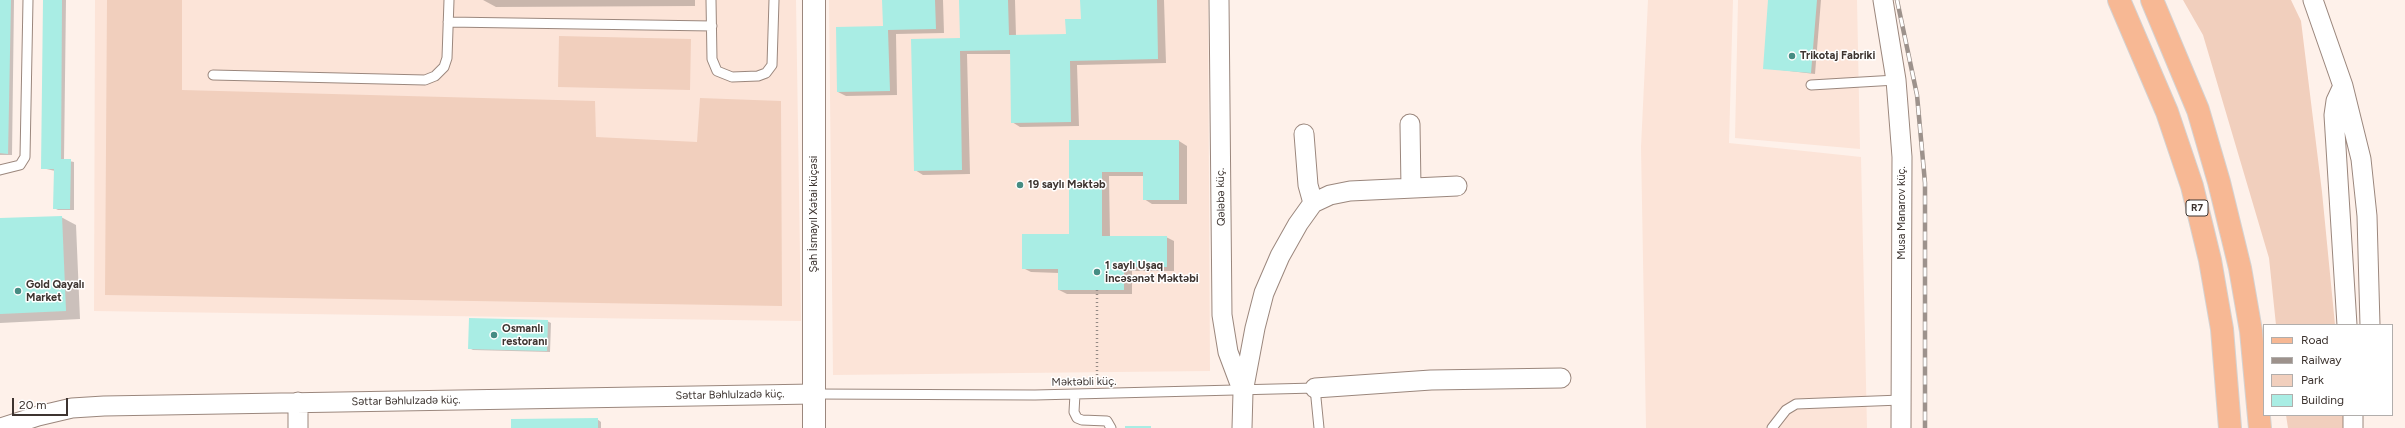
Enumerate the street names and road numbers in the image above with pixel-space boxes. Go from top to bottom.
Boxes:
street label: Şah İsmayıl Xətai küçəsi [807,156,821,272]
street label: Musa Manarov küç. [1895,166,1909,260]
street label: Qələbə küç. [1214,168,1228,226]
road number: R7 [2186,200,2208,216]
street label: Məktəbli küç. [1051,375,1117,389]
street label: Səttar Bəhlulzadə küç. [675,387,785,403]
street label: Səttar Bəhlulzadə küç. [351,393,461,409]

